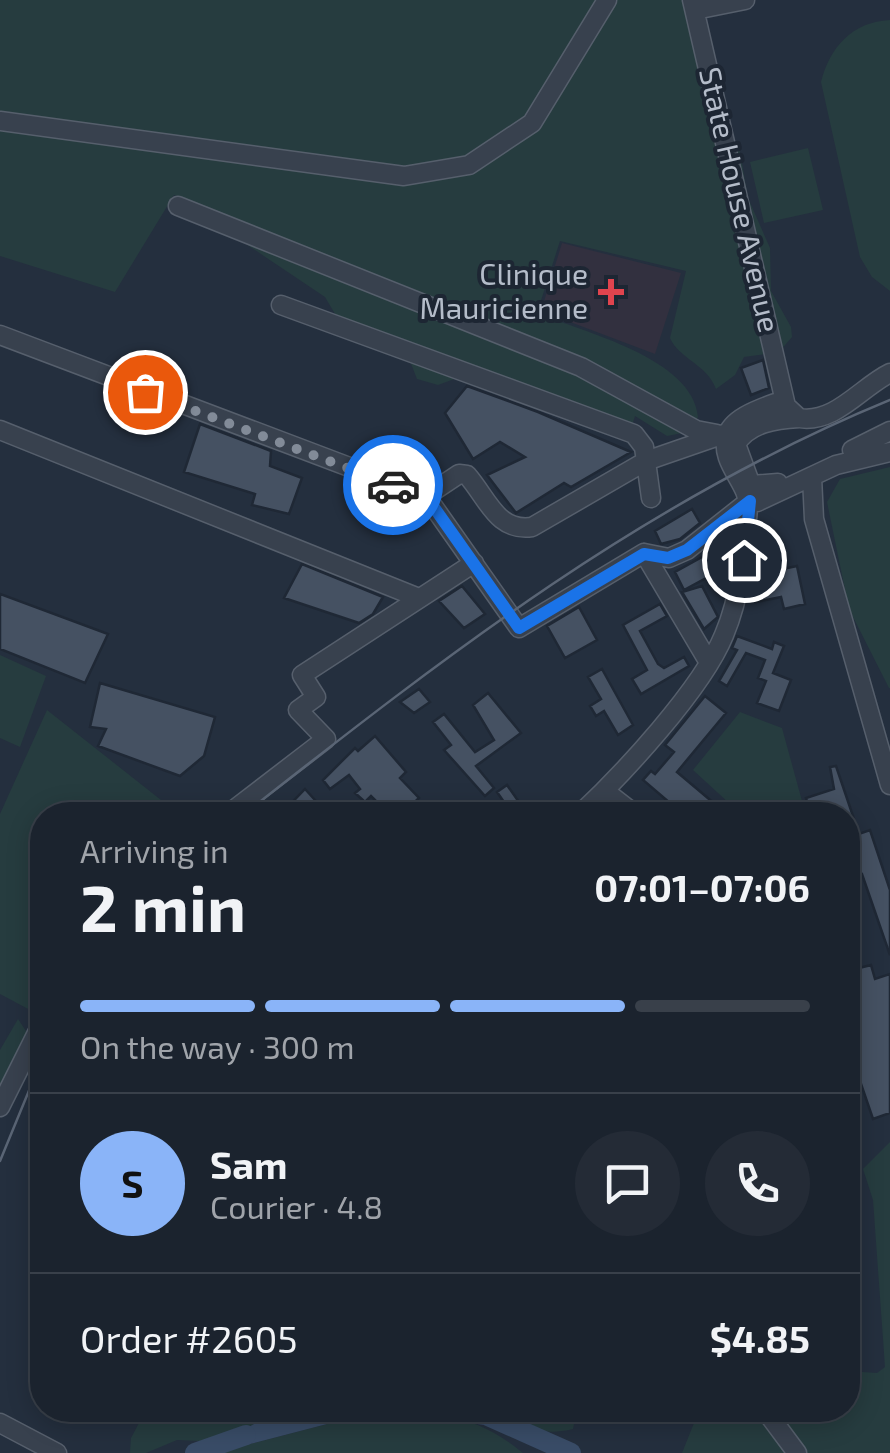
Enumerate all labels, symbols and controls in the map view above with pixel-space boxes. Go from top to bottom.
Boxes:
street label: State House Avenue [693,64,789,336]
place label: Clinique Mauricienne [419,255,588,325]
marker: Clinique Mauricienne [598,279,624,305]
pin [103,350,188,435]
icon: bag [118,365,173,420]
courier [343,435,443,535]
icon: car [366,458,421,513]
pin [702,518,787,603]
icon: home [717,533,772,588]
text: Arriving in [80,831,229,869]
text: 07:01–07:06 [594,864,810,910]
text: 2 min [80,867,246,945]
text: On the way · 300 m [80,1027,354,1065]
button: chat [575,1131,680,1236]
button: phone [705,1131,810,1236]
text: Sam [210,1141,287,1187]
text: S [121,1160,144,1206]
text: Courier · 4.8 [210,1187,383,1225]
text: Order #2605 [80,1315,298,1361]
text: $4.85 [710,1315,810,1361]

